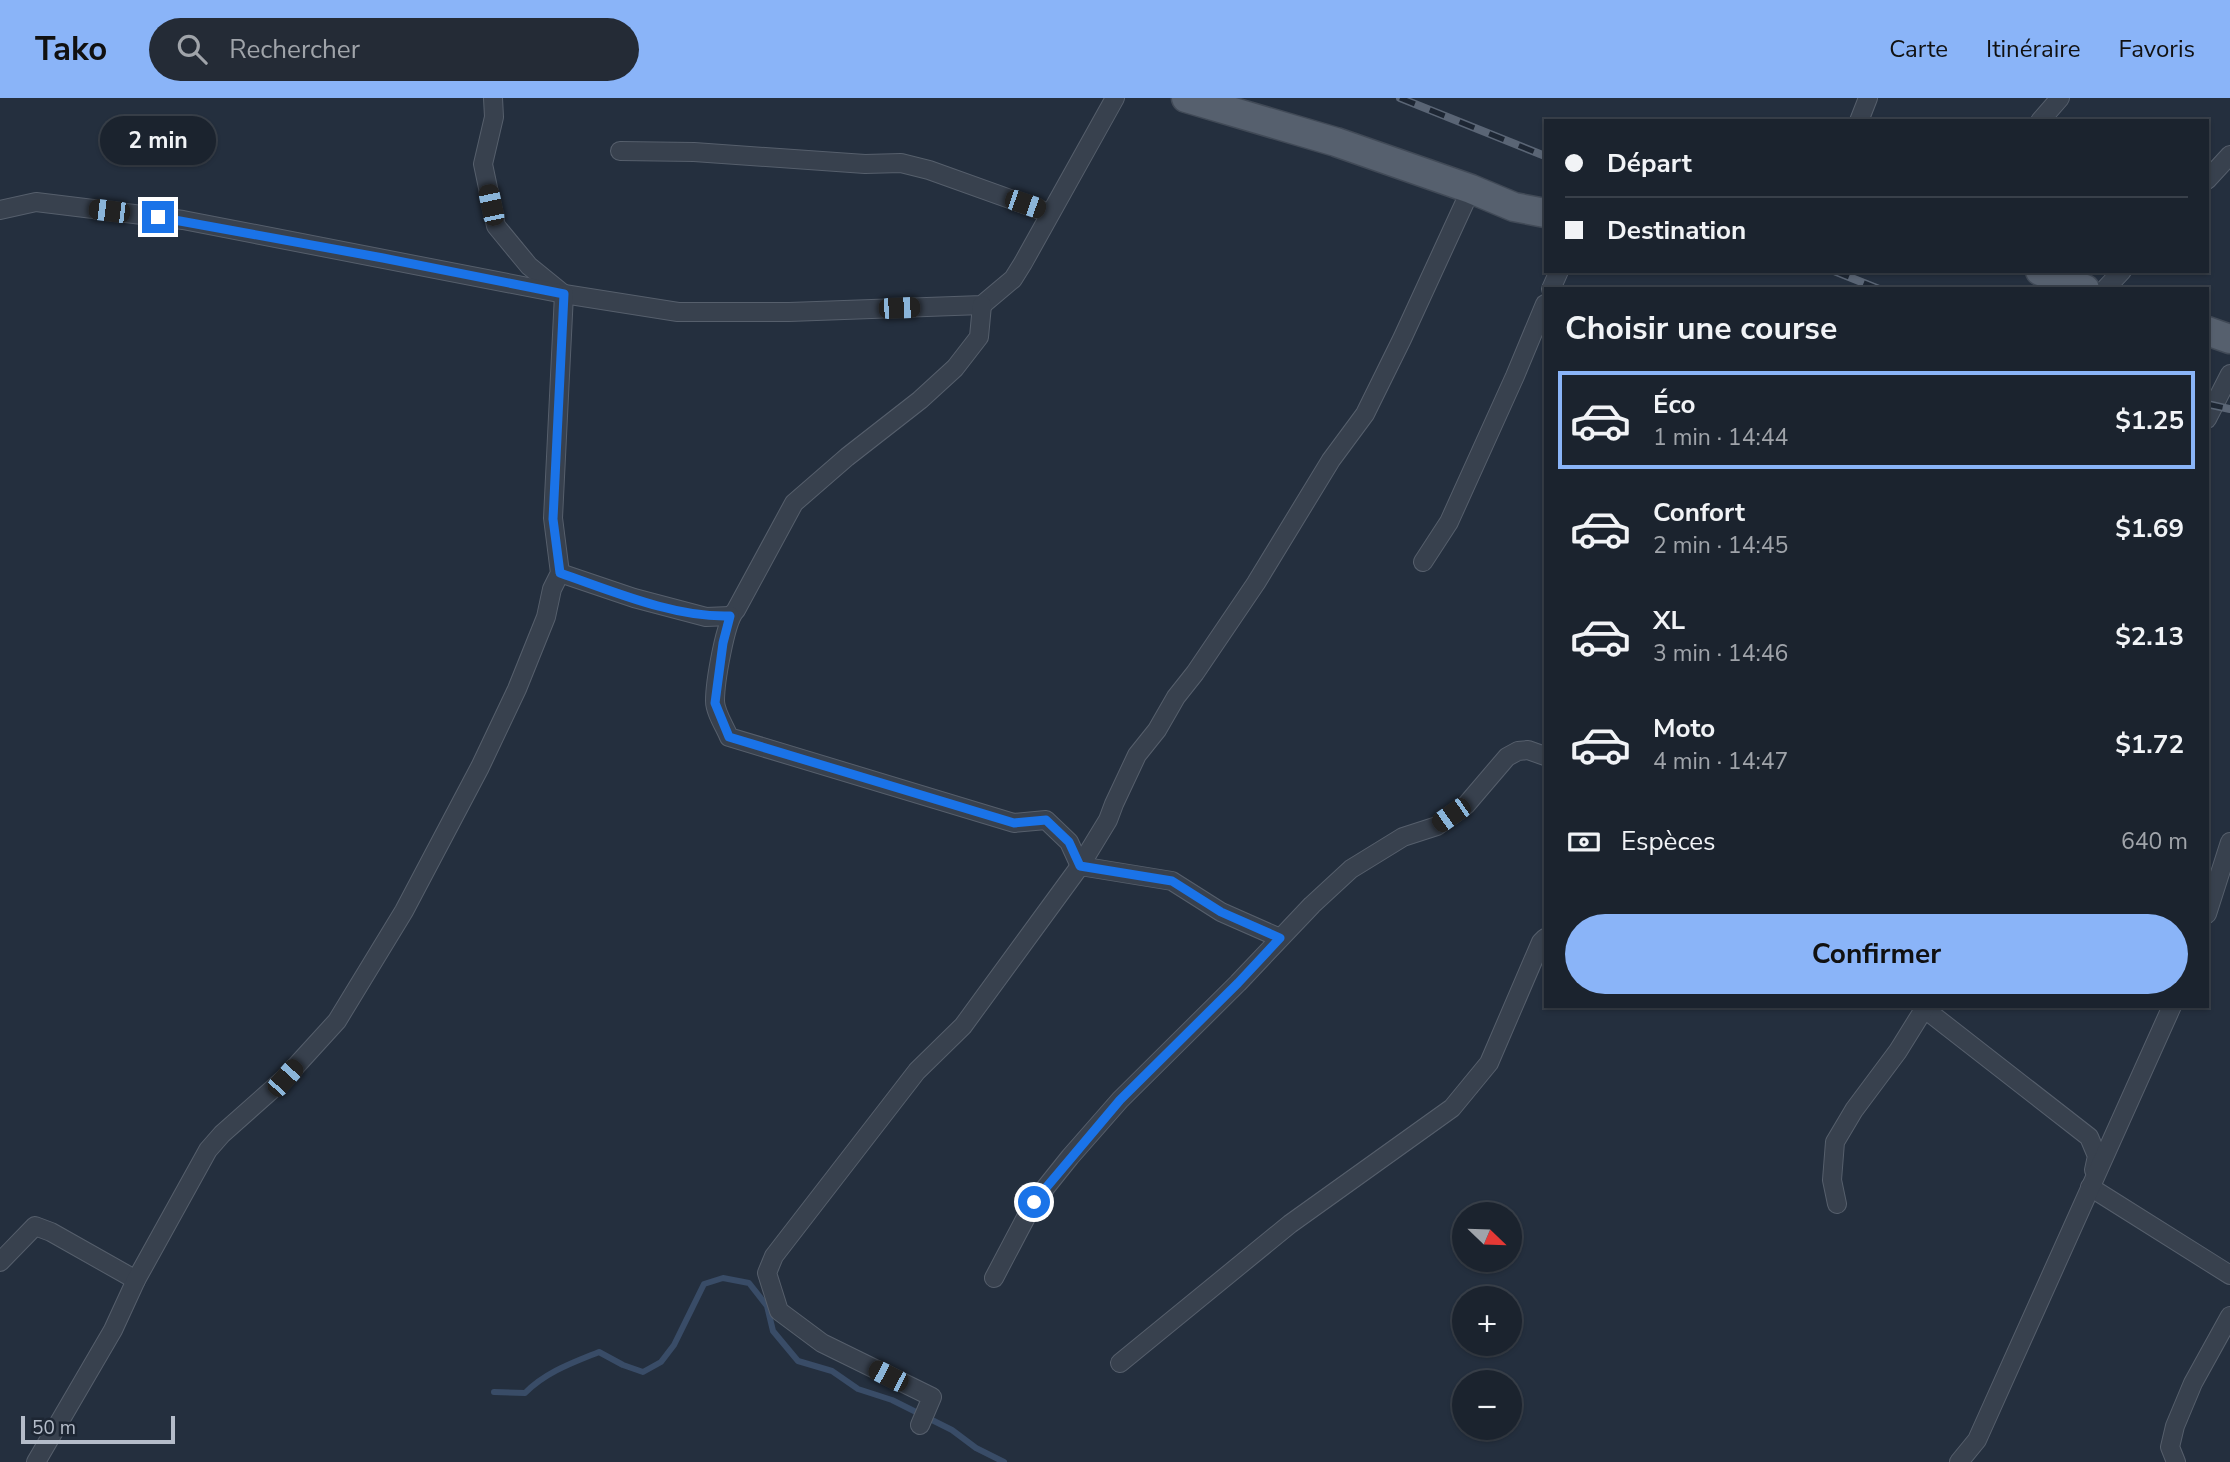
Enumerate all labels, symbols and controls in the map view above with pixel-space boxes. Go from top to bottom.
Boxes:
search box [149,18,639,81]
text: Tako [35,27,107,72]
icon: search [173,30,211,68]
text: Rechercher [229,32,360,67]
text: Carte [1889,33,1948,65]
text: Itinéraire [1986,33,2080,65]
text: Favoris [2118,33,2195,65]
callout: 2 min [100,116,216,164]
text: 2 min [128,125,188,156]
text: Départ [1607,146,1692,181]
car [477,182,506,228]
car [1002,187,1049,221]
car [87,198,132,224]
route end [142,201,174,233]
text: Destination [1607,213,1746,248]
car [878,297,921,319]
text: Choisir une course [1565,307,1837,350]
text: Éco [1653,387,1695,422]
icon: car [1569,389,1632,452]
text: $1.25 [2115,403,2184,438]
text: 1 min · 14:44 [1653,422,1788,453]
text: Confort [1653,495,1745,530]
icon: car [1569,497,1632,560]
text: $1.69 [2115,511,2184,546]
text: 2 min · 14:45 [1653,530,1788,561]
text: XL [1653,603,1685,638]
icon: car [1569,605,1632,668]
text: $2.13 [2115,619,2184,654]
text: 3 min · 14:46 [1653,638,1788,669]
text: Moto [1653,711,1715,746]
icon: car [1569,713,1632,776]
text: $1.72 [2115,727,2184,762]
text: 4 min · 14:47 [1653,746,1788,777]
car [1428,794,1475,836]
icon: cash [1565,823,1603,861]
text: Espèces [1621,824,1716,859]
text: 640 m [2121,826,2188,857]
button: Confirmer [1565,914,2188,994]
car [264,1055,307,1101]
route start [1018,1186,1050,1218]
north arrow [1452,1202,1522,1272]
map controls [1452,1202,1522,1440]
button: + [1452,1286,1522,1356]
car [865,1357,912,1395]
button: − [1452,1370,1522,1440]
scale bar [21,1413,175,1445]
text: 50 m [32,1415,76,1441]

